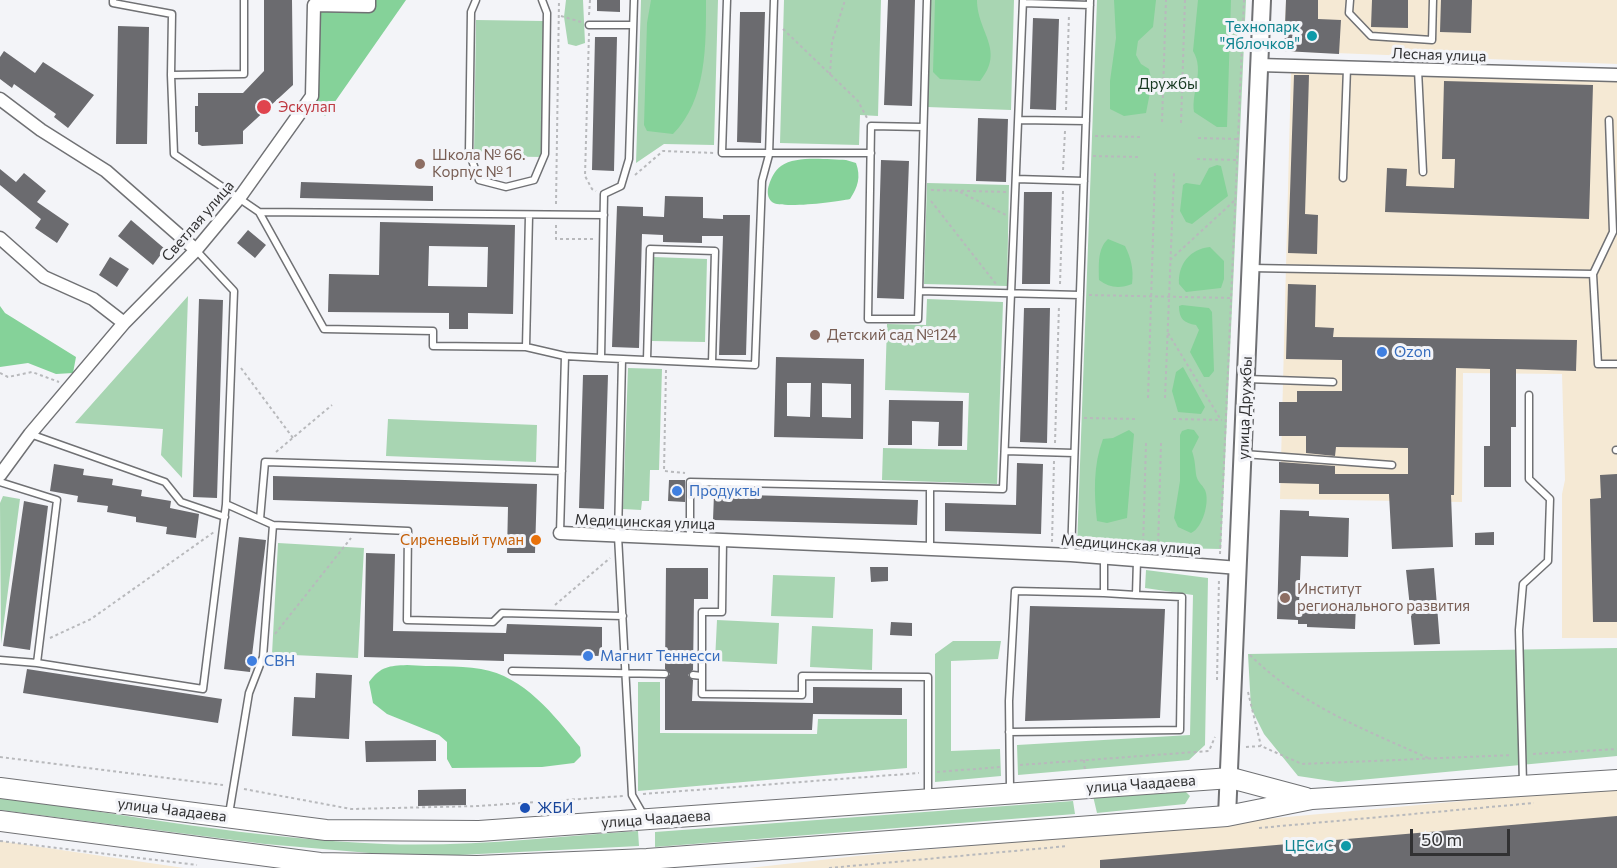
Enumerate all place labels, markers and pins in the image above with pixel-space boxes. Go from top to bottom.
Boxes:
place label: Технопарк "Яблочков" [1220,18,1300,53]
marker: Технопарк "Яблочков" [1305,29,1319,43]
marker: Эскулап [255,98,273,116]
place label: Эскулап [278,98,336,116]
place label: Школа № 66. Корпус № 1 [432,146,525,181]
marker: Школа № 66. Корпус № 1 [413,157,427,171]
place label: Детский сад №124 [827,326,957,344]
marker: Детский сад №124 [808,328,822,342]
place label: Ozon [1394,343,1431,361]
marker: Ozon [1375,345,1389,359]
place label: Продукты [689,482,760,500]
marker: Продукты [670,484,684,498]
place label: Сиреневый туман [400,531,524,549]
marker: Сиреневый туман [529,533,543,547]
place label: Институт регионального развития [1297,580,1470,615]
marker: Институт регионального развития [1278,591,1292,605]
place label: Магнит Теннесси [600,647,720,665]
marker: Магнит Теннесси [581,649,595,663]
place label: СВН [264,652,295,670]
marker: СВН [245,654,259,668]
place label: ЖБИ [537,799,573,817]
marker: ЖБИ [518,801,532,815]
place label: ЦЕСиС [1284,837,1334,855]
marker: ЦЕСиС [1339,839,1353,853]

